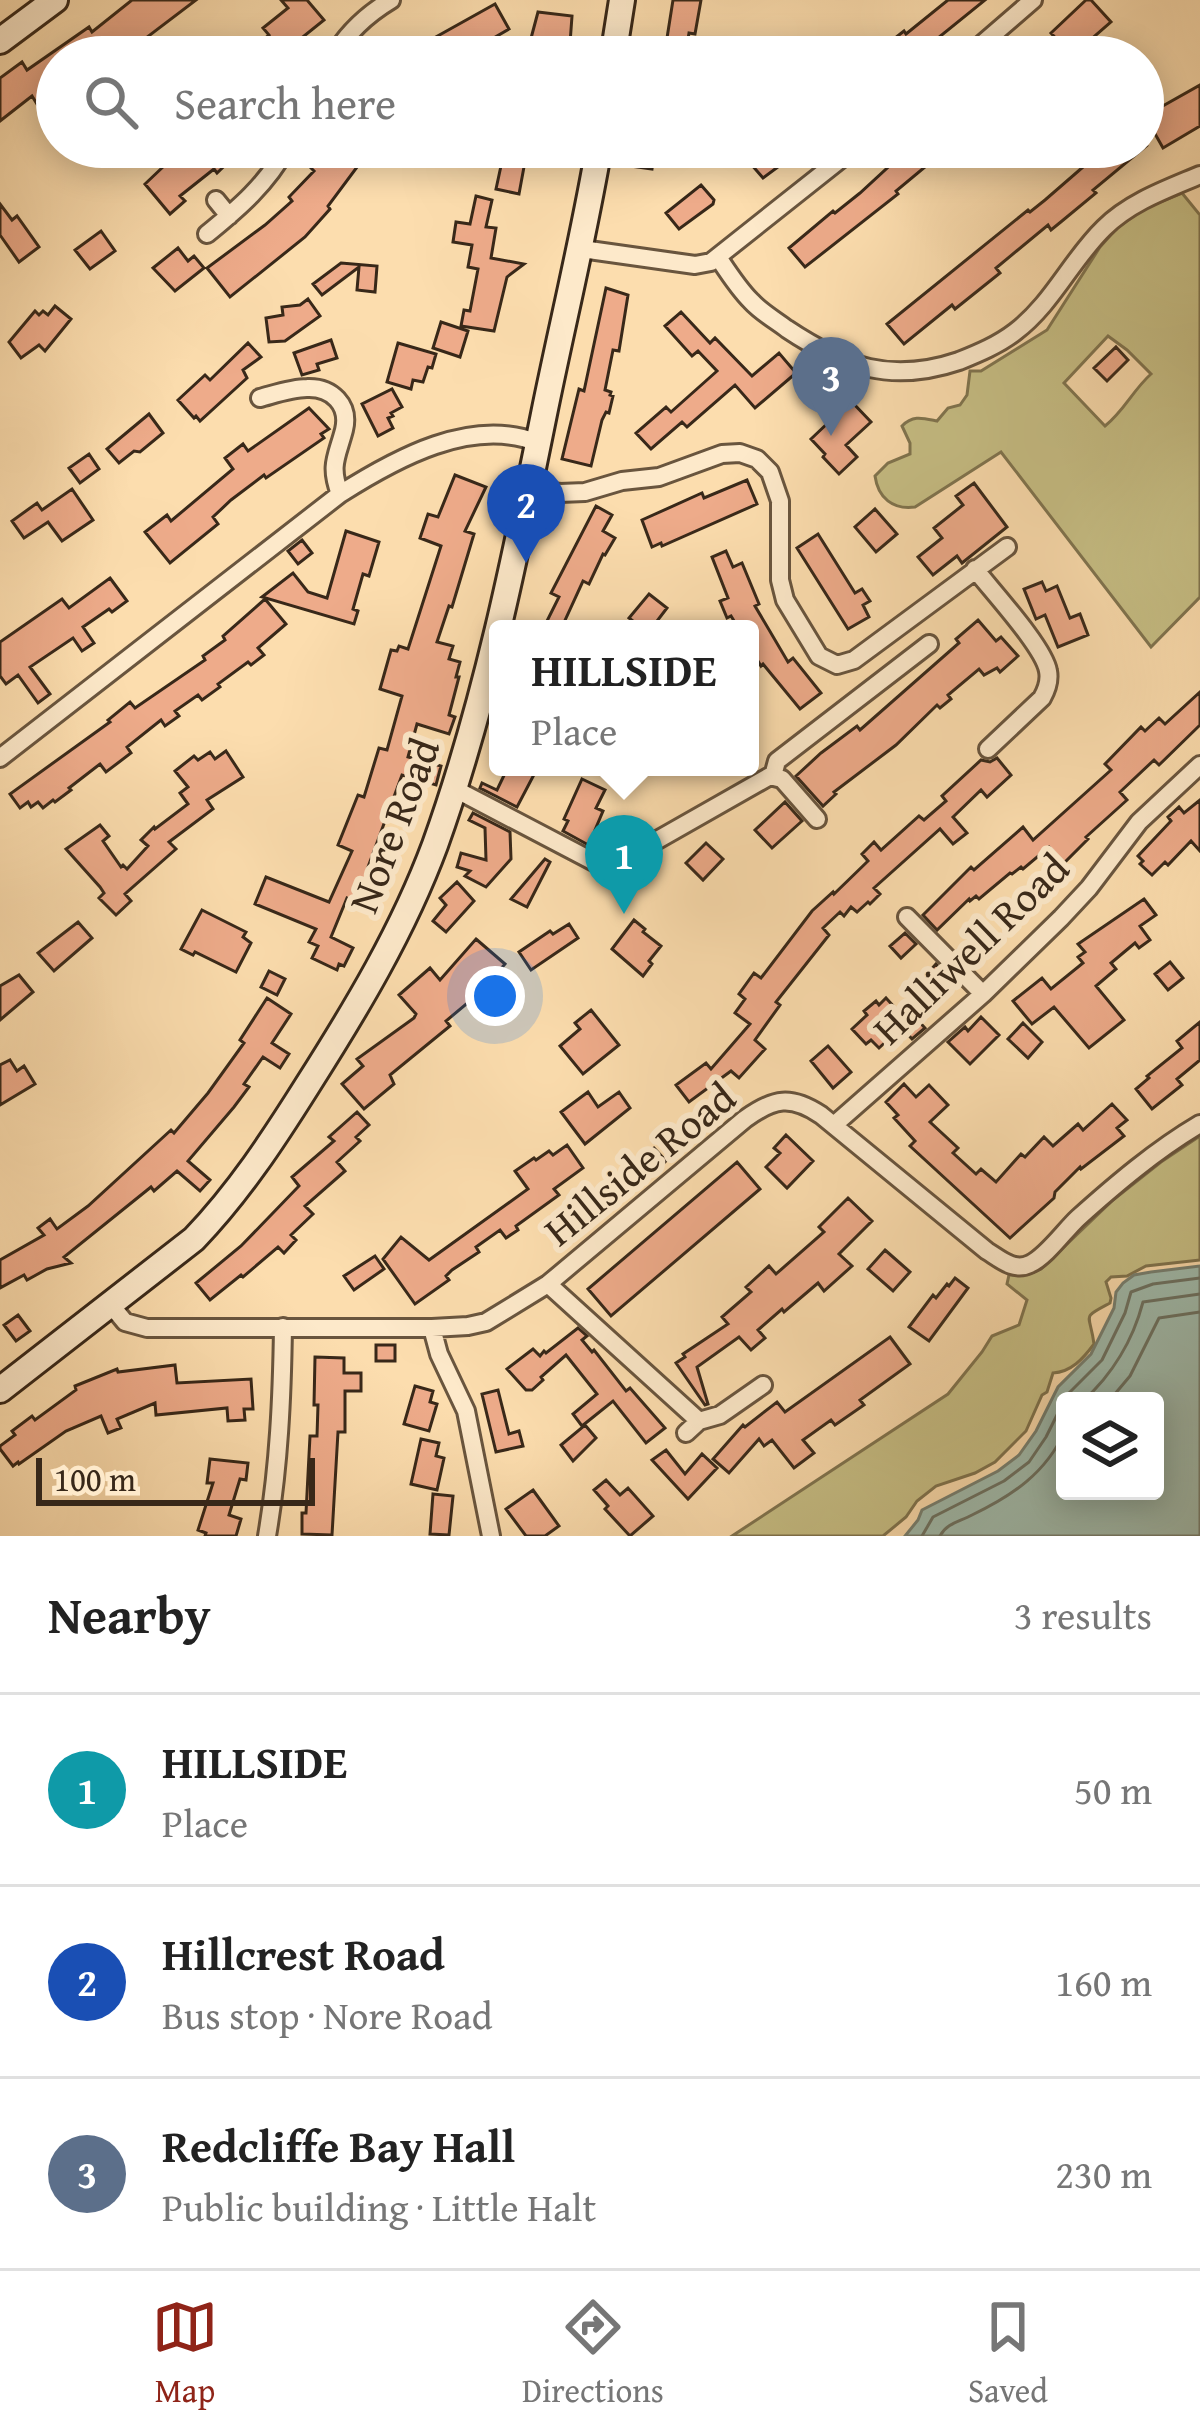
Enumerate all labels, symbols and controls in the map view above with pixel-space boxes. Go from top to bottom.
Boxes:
search box [36,36,1164,168]
icon: search [78,69,144,135]
text: Search here [174,70,396,135]
pin: 3 [792,337,870,436]
pin: 2 [487,464,565,563]
popup [489,620,759,776]
text: HILLSIDE [531,637,717,702]
text: Place [531,702,617,759]
street label: Nore Road [332,728,454,921]
pin: 1 [585,815,663,914]
street label: Halliwell Road [858,838,1082,1058]
your location [465,966,525,1026]
street label: Hillside Road [530,1066,748,1259]
map controls [1056,1392,1164,1500]
button: layers [1056,1392,1164,1500]
scale bar [36,1452,315,1505]
text: 100 m [54,1455,136,1503]
text: Nearby [48,1577,211,1652]
text: 3 results [1014,1586,1152,1643]
text: HILLSIDE [162,1729,347,1794]
text: 1 [77,1761,97,1818]
text: 50 m [1074,1761,1152,1818]
text: Place [162,1794,248,1851]
text: Hillcrest Road [162,1921,445,1986]
text: 2 [77,1953,97,2010]
text: 160 m [1055,1953,1152,2010]
text: Bus stop · Nore Road [162,1986,493,2043]
text: Redcliffe Bay Hall [162,2113,515,2178]
text: 3 [77,2145,97,2202]
text: 230 m [1055,2145,1152,2202]
text: Public building · Little Halt [162,2178,596,2235]
tab: Map [152,2294,218,2414]
tab: Directions [522,2294,664,2414]
tab: Saved [968,2294,1048,2414]

